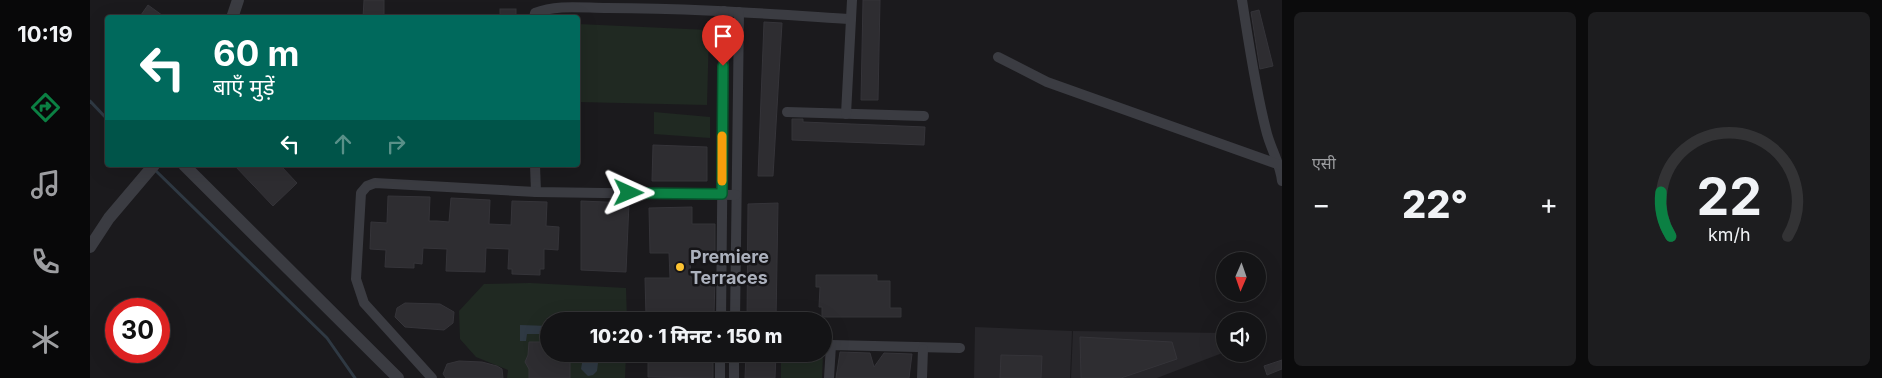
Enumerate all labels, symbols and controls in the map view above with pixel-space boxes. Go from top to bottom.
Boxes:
pin [702,15,744,66]
text: 10:19 [17,21,73,47]
icon: arrive [709,22,737,50]
text: 60 m [213,32,300,74]
icon: left [130,35,195,100]
text: बाएँ मुड़ें [213,74,275,100]
icon: directions [28,90,63,125]
icon: left [276,130,304,158]
icon: ahead [329,130,357,158]
icon: right [382,130,410,158]
text: एसी [1312,153,1336,173]
text: 22 [1696,165,1762,228]
position arrow [602,166,654,218]
icon: music [28,167,63,202]
text: 22° [1402,181,1468,227]
text: − [1312,187,1331,221]
text: + [1539,187,1558,221]
text: km/h [1708,224,1750,245]
icon: phone [28,244,63,279]
place label: Premiere Terraces [690,246,769,288]
north arrow [1216,252,1266,302]
map controls [1216,252,1266,362]
marker: Premiere Terraces [674,261,686,273]
speed limit sign: 30 [105,298,170,363]
button: sound [1216,312,1266,362]
icon: climate [28,322,63,357]
text: 10:20 · 1 मिनट · 150 m [590,325,782,348]

